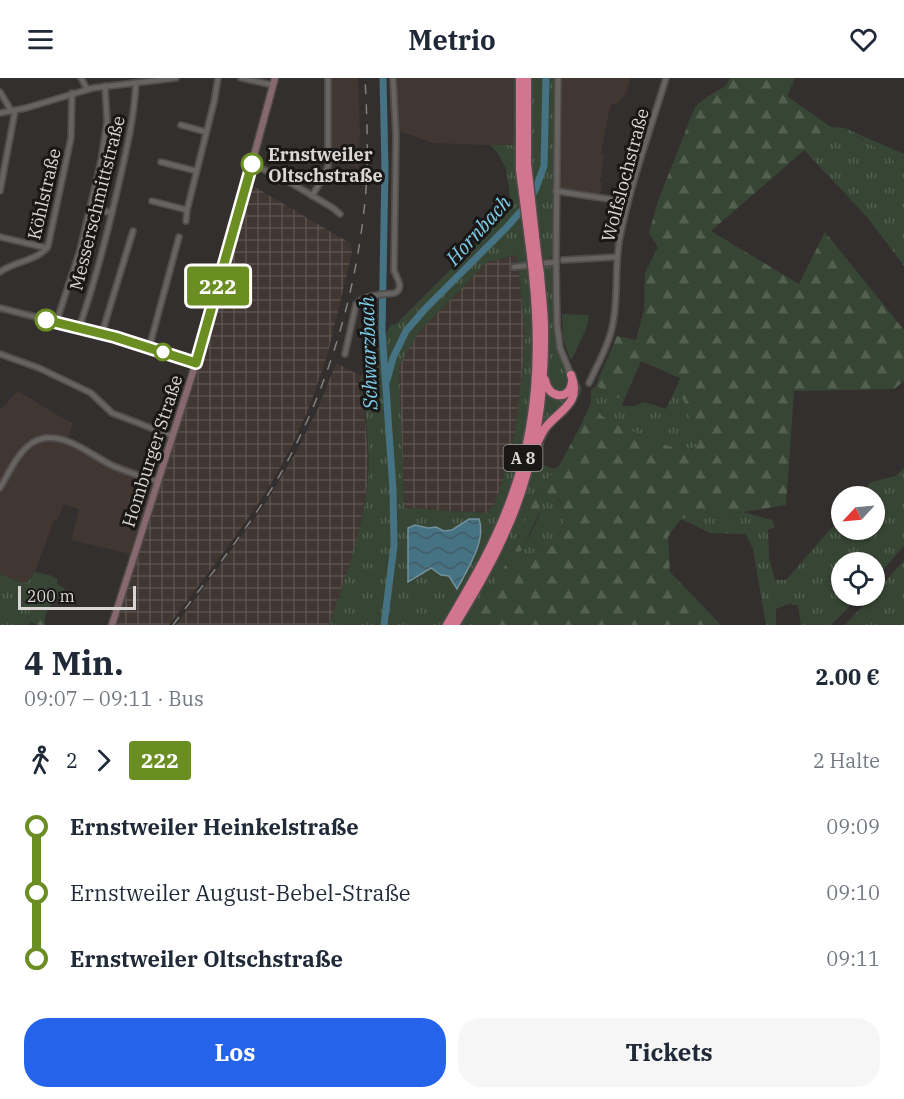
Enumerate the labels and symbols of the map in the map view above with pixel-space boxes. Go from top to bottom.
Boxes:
street label: Wolfslochstraße [596,106,654,244]
street label: Messerschmittstraße [64,113,130,293]
place label: Ernstweiler Oltschstraße [268,143,383,187]
street label: Köhlstraße [22,146,66,242]
marker: Ernstweiler Oltschstraße [241,153,263,175]
water label: Hornbach [439,189,517,271]
line badge: 222 [184,266,252,306]
water label: Schwarzbach [353,296,384,411]
unlabelled marker [35,309,57,331]
unlabelled marker [154,343,172,361]
street label: Homburger Straße [117,372,187,530]
road number: A 8 [504,445,542,471]
north arrow [831,486,885,540]
scale bar [18,583,136,610]

